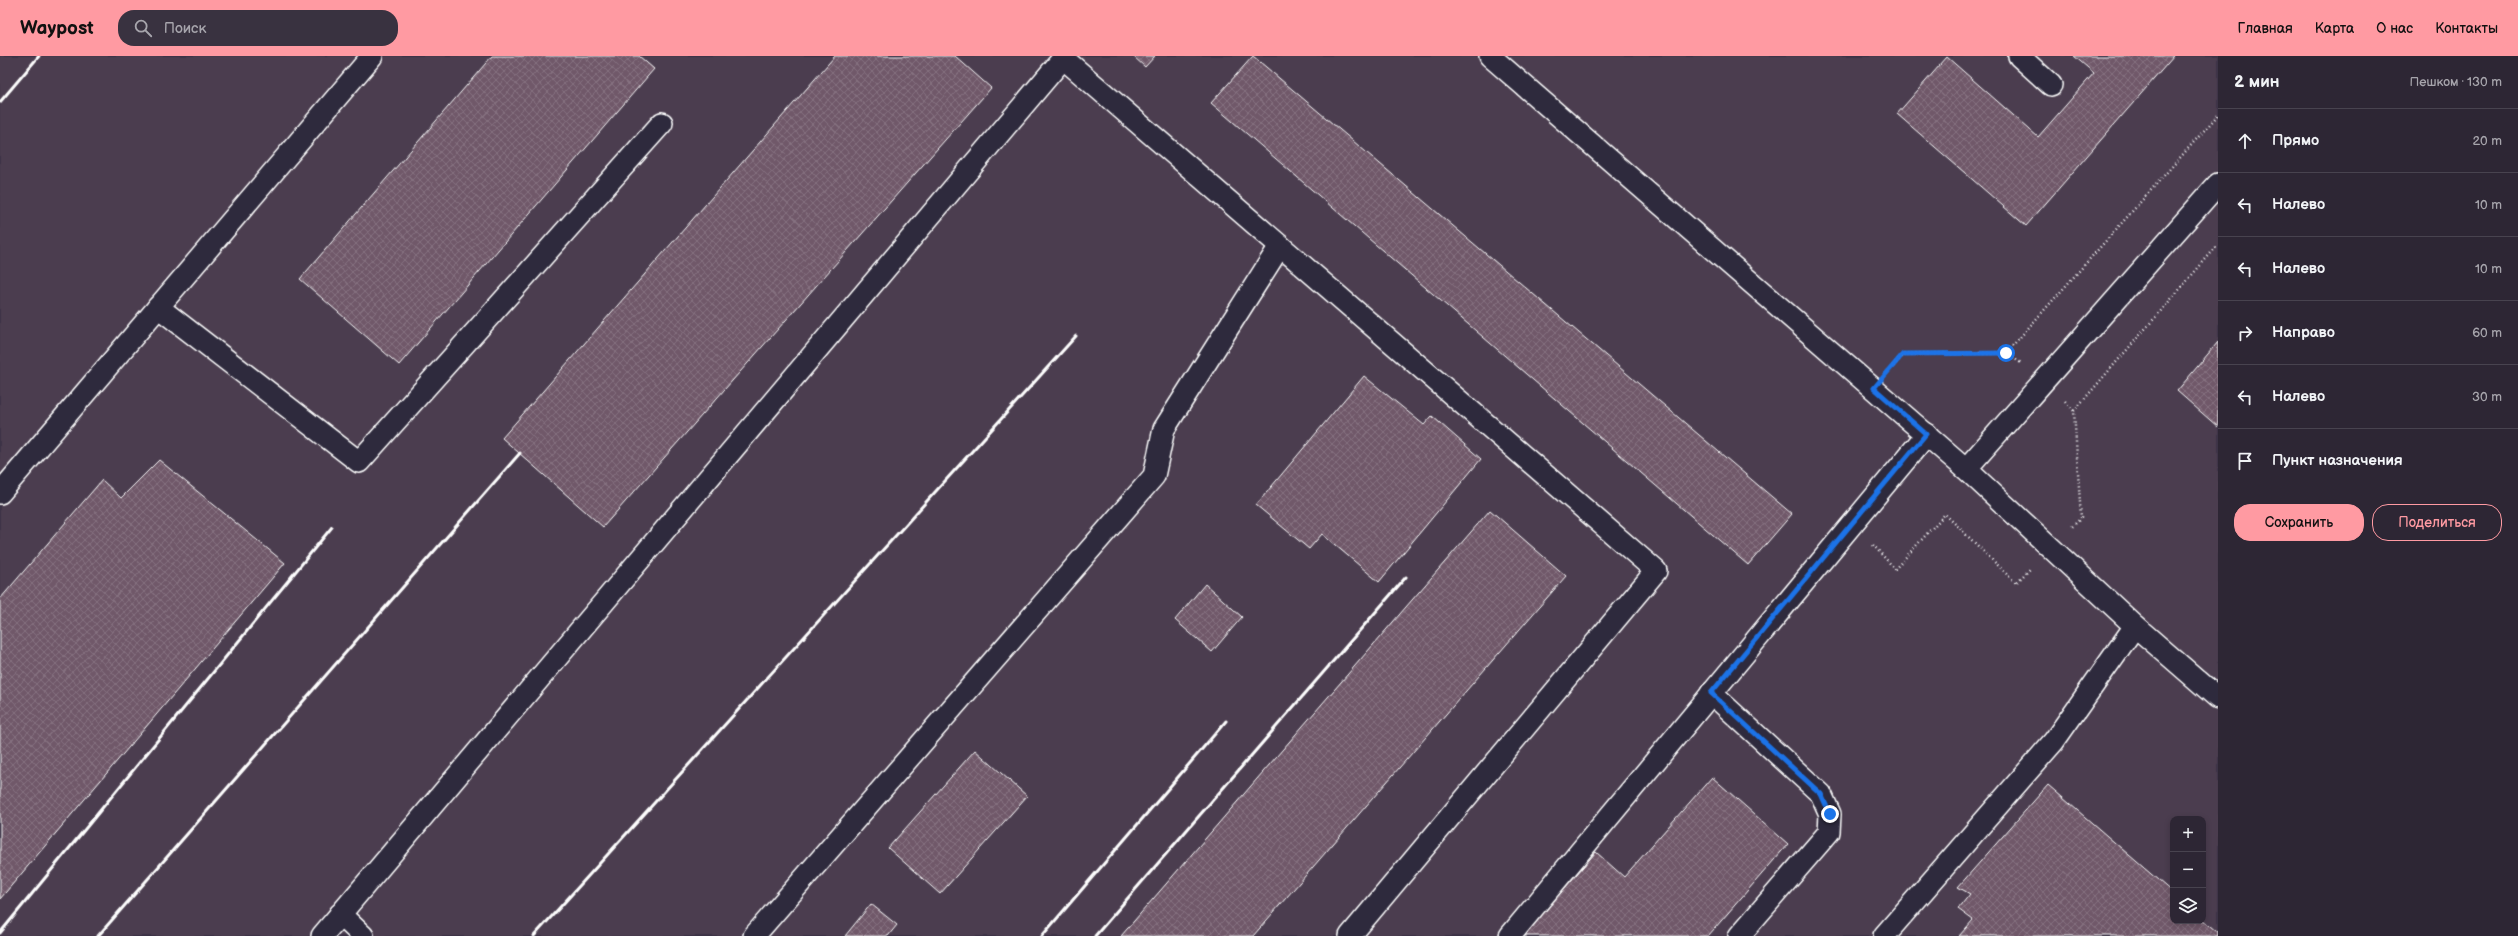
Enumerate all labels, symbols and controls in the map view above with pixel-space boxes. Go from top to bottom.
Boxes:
search box [118,10,398,46]
text: Waypost [20,17,94,40]
icon: search [132,17,154,39]
text: Поиск [164,19,206,38]
text: Главная [2238,20,2293,37]
text: Карта [2315,20,2354,37]
text: О нас [2376,20,2413,37]
text: Контакты [2435,20,2498,37]
text: 2 мин [2234,72,2280,92]
text: Пешком · 130 m [2410,74,2502,90]
icon: ahead [2234,130,2256,152]
text: Прямо [2272,131,2319,150]
text: 20 m [2472,133,2502,149]
icon: left [2234,194,2256,216]
text: Налево [2272,195,2325,214]
text: 10 m [2475,197,2502,213]
icon: left [2234,258,2256,280]
text: Налево [2272,259,2325,278]
text: 10 m [2475,261,2502,277]
icon: right [2234,322,2256,344]
text: Направо [2272,323,2335,342]
text: 60 m [2472,325,2502,341]
route start [1997,344,2015,362]
icon: left [2234,386,2256,408]
text: Налево [2272,387,2325,406]
text: 30 m [2472,389,2502,405]
icon: arrive [2234,450,2256,472]
text: Пункт назначения [2272,451,2403,470]
button: Сохранить [2234,504,2364,541]
button: Поделиться [2372,504,2502,541]
route end [1821,805,1839,823]
map controls [2170,816,2206,924]
button: + [2170,816,2206,852]
button: − [2170,852,2206,888]
button: layers [2170,888,2206,924]

